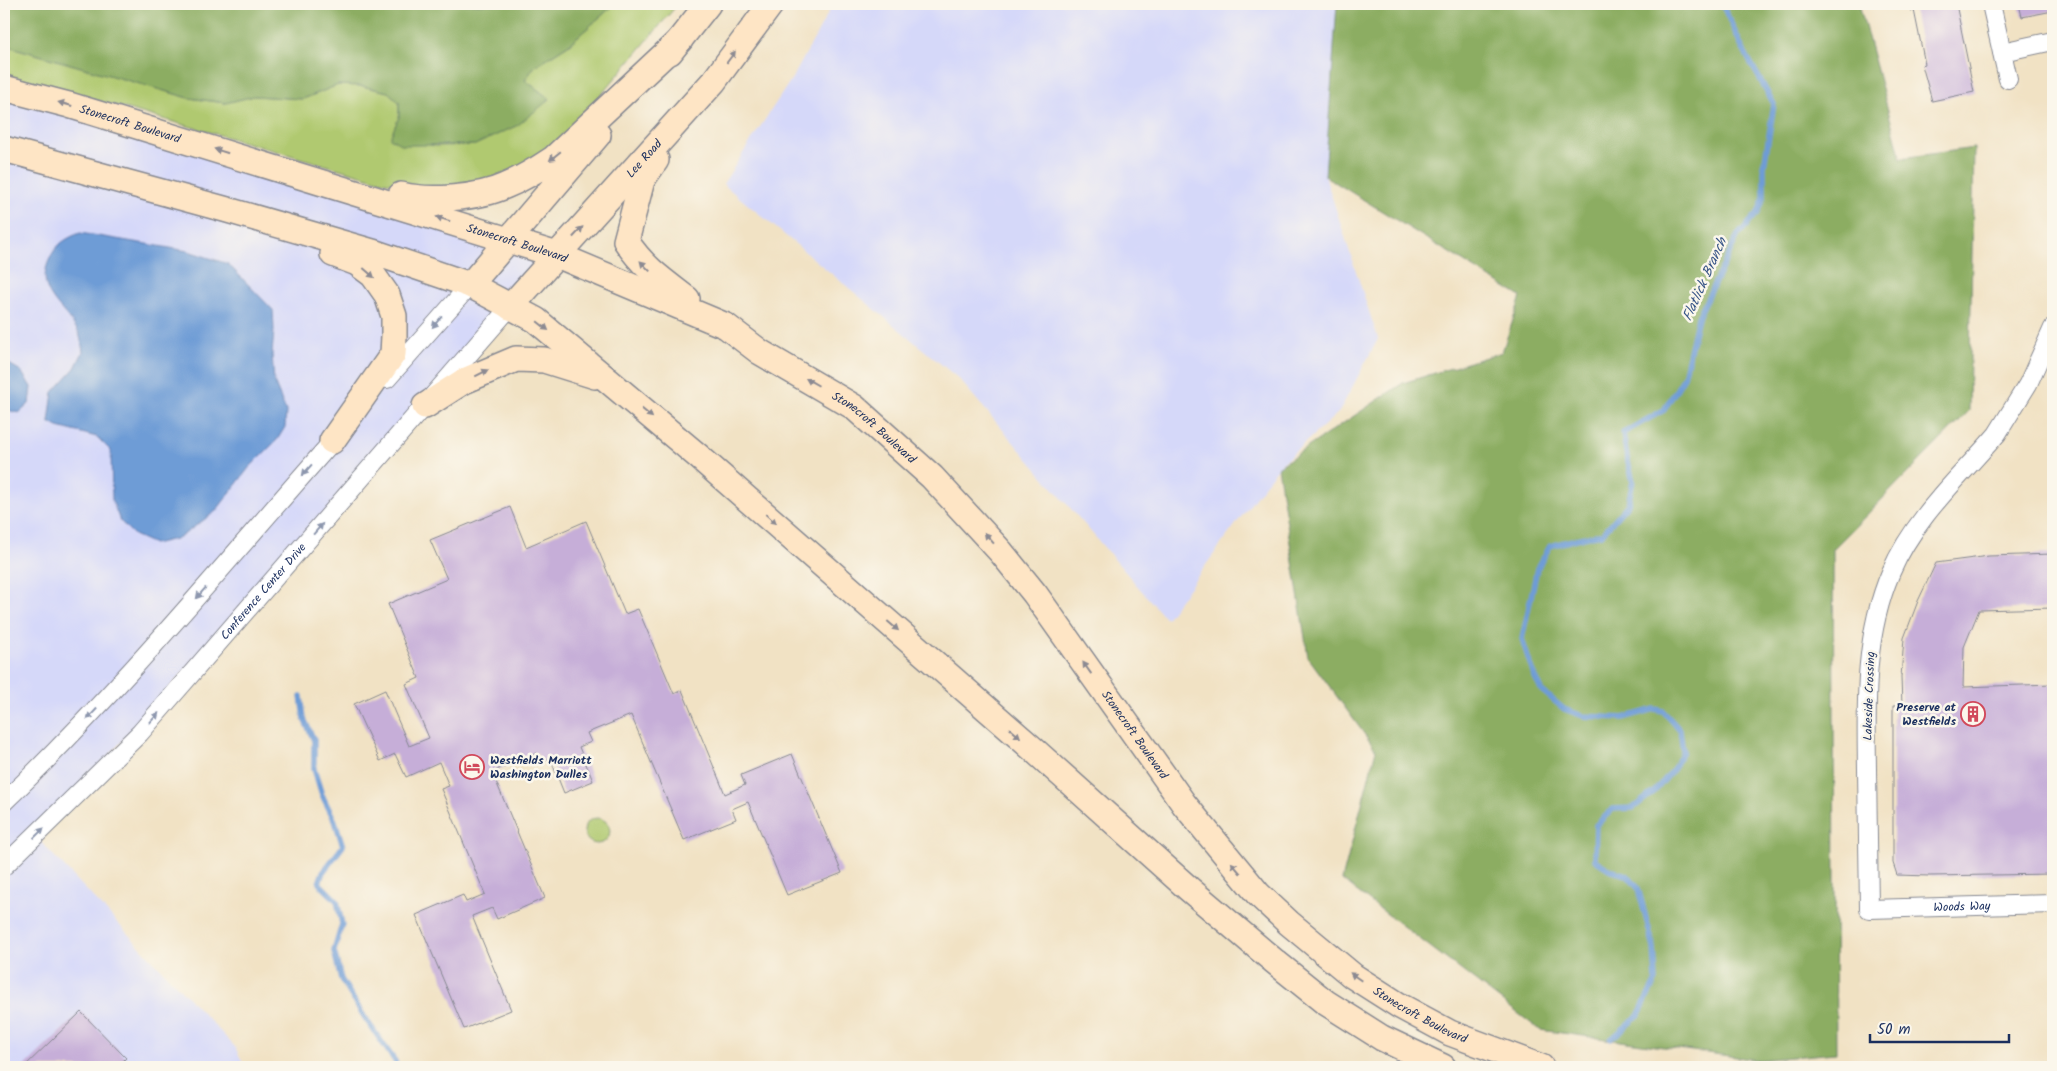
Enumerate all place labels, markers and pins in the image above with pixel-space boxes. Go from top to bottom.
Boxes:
place label: Preserve at Westfields [1896,698,1957,731]
building icon: Preserve at Westfields [1960,701,1986,727]
place label: Westfields Marriott Washington Dulles [490,751,592,784]
hotel icon: Westfields Marriott Washington Dulles [459,754,485,780]

